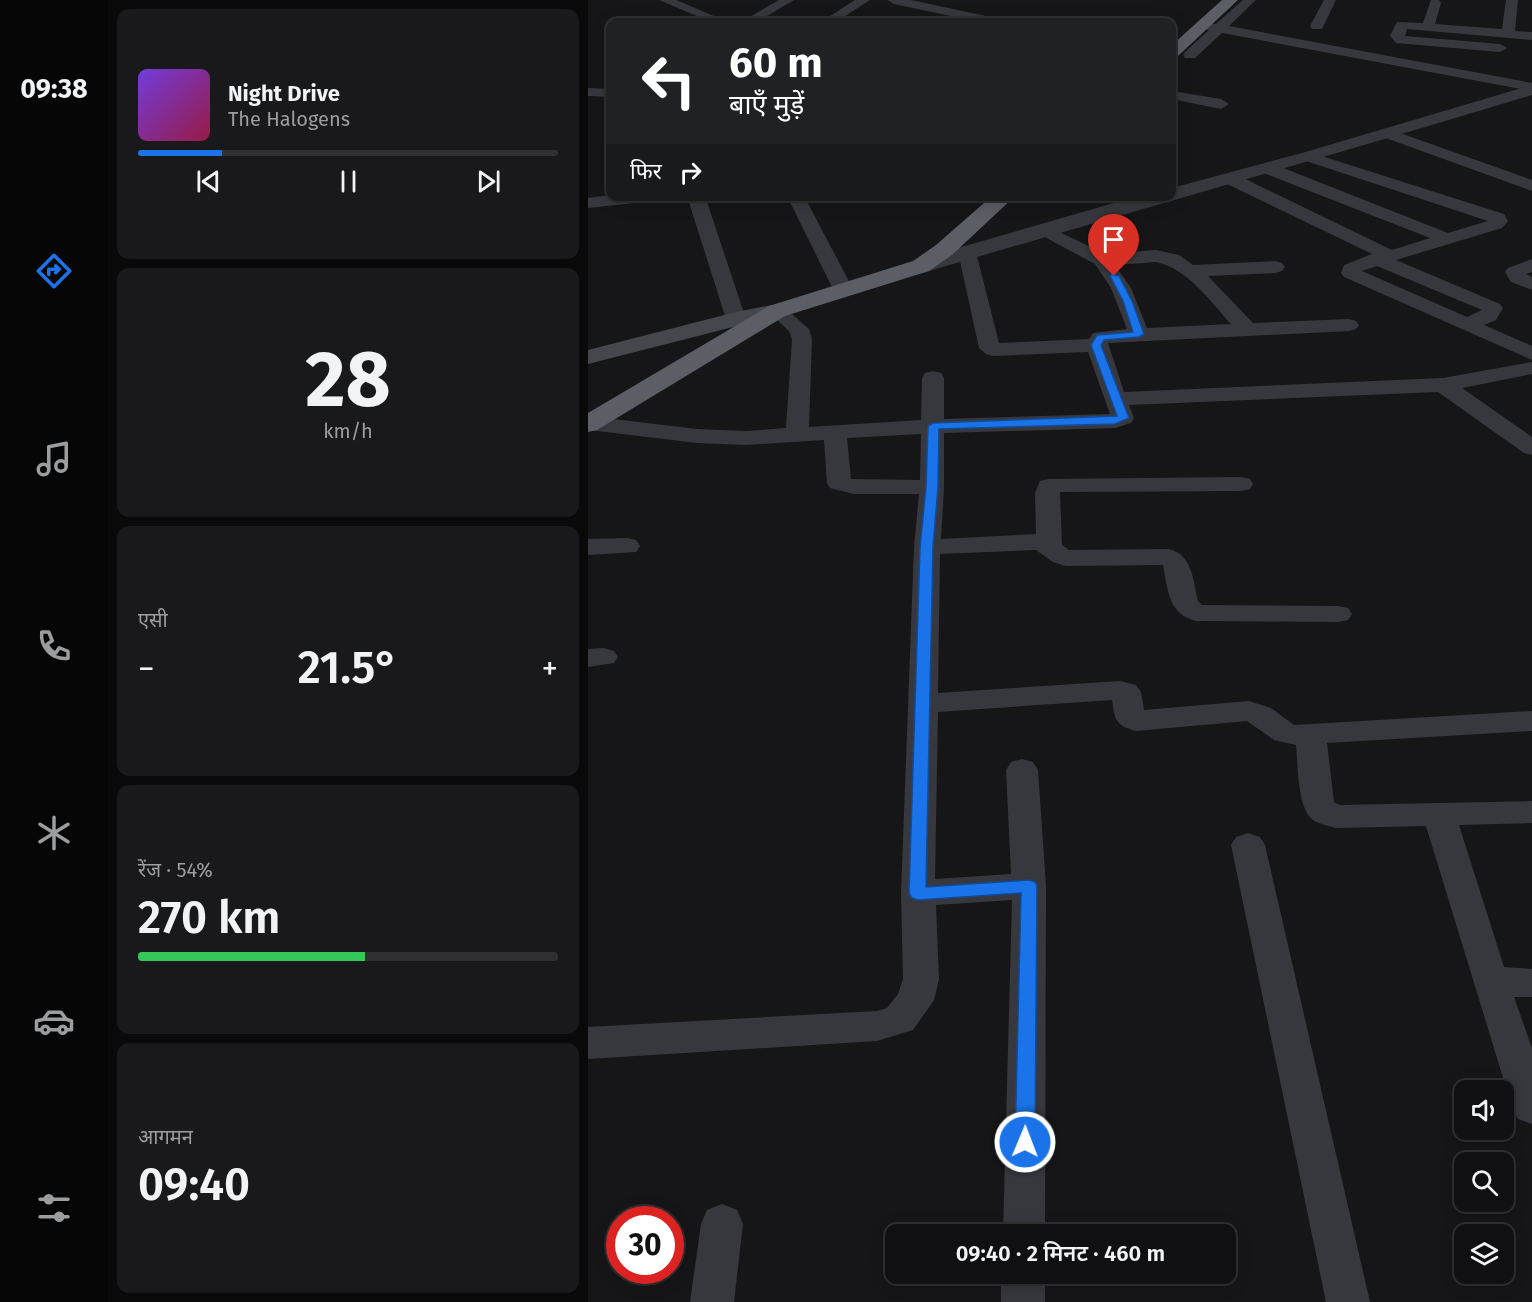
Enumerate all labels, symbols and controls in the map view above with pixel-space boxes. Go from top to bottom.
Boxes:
text: 60 m [729,38,823,88]
icon: left [630,42,708,120]
text: 09:38 [20,73,88,105]
text: Night Drive [228,80,340,107]
text: बाएँ मुड़ें [729,89,804,121]
text: The Halogens [228,107,350,131]
icon: right [674,156,707,189]
text: फिर [630,158,662,185]
icon: previous [192,165,225,198]
icon: pause [332,165,365,198]
icon: next [472,165,505,198]
pin [1088,214,1139,276]
icon: arrive [1097,223,1130,256]
icon: directions [33,250,75,292]
text: 28 [305,333,391,427]
text: km/h [323,419,373,443]
icon: music [33,438,75,480]
text: एसी [138,608,168,632]
icon: phone [33,625,75,667]
text: 21.5° [298,641,398,695]
text: − [138,649,155,689]
text: + [542,649,558,689]
icon: climate [33,812,75,854]
text: रेंज · 54% [138,858,213,882]
text: 270 km [138,891,280,945]
icon: car [33,1000,75,1042]
map controls [1454,1080,1514,1284]
button: sound [1454,1080,1514,1140]
position arrow [993,1110,1057,1174]
text: आगमन [138,1125,193,1149]
button: search [1454,1152,1514,1212]
text: 09:40 [138,1158,250,1212]
icon: filters [33,1187,75,1229]
speed limit sign: 30 [606,1206,684,1284]
button: layers [1454,1224,1514,1284]
text: 09:40 · 2 मिनट · 460 m [956,1240,1165,1267]

